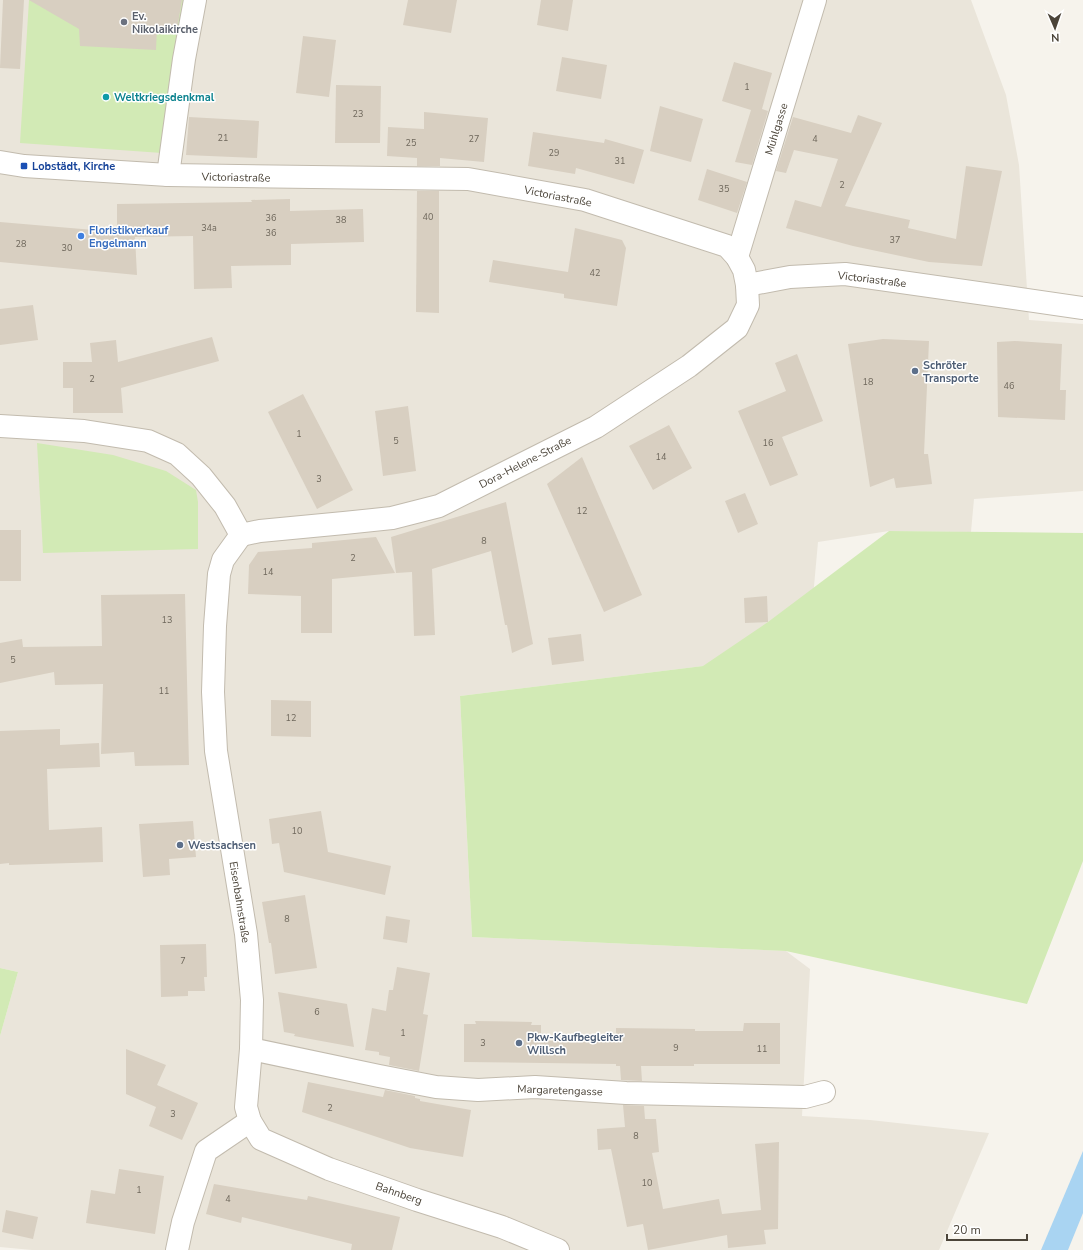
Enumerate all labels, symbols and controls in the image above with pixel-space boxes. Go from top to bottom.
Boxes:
north arrow [1035,8,1075,48]
place label: Ev. Nikolaikirche [132,9,198,37]
marker: Ev. Nikolaikirche [119,17,129,27]
text: N [1051,30,1060,45]
house number: 1 [744,81,750,93]
place label: Weltkriegsdenkmal [114,90,215,105]
marker: Weltkriegsdenkmal [101,92,111,102]
street label: Mühlgasse [761,101,792,157]
house number: 23 [353,108,363,120]
house number: 21 [218,132,228,144]
house number: 27 [469,133,479,145]
house number: 4 [812,133,818,145]
house number: 25 [406,137,416,149]
house number: 29 [549,147,559,159]
house number: 31 [615,155,625,167]
place label: Lobstädt, Kirche [32,159,115,174]
marker: Lobstädt, Kirche [19,161,29,171]
street label: Victoriastraße [200,169,271,186]
house number: 2 [839,179,845,191]
street label: Victoriastraße [522,182,593,210]
house number: 35 [719,183,729,195]
house number: 40 [423,211,433,223]
house number: 36 [266,212,276,224]
house number: 38 [336,214,346,226]
house number: 34a [201,222,217,234]
place label: Floristikverkauf Engelmann [89,223,169,251]
house number: 36 [266,227,276,239]
marker: Floristikverkauf Engelmann [76,231,86,241]
house number: 37 [890,234,900,246]
house number: 28 [16,238,26,250]
house number: 30 [62,242,72,254]
house number: 42 [590,267,600,279]
street label: Victoriastraße [836,268,907,291]
place label: Schröter Transporte [923,358,979,386]
marker: Schröter Transporte [910,366,920,376]
house number: 2 [89,373,95,385]
house number: 18 [863,376,873,388]
house number: 46 [1004,380,1014,392]
house number: 1 [296,428,302,440]
street label: Dora-Helene-Straße [477,433,574,492]
house number: 5 [393,435,399,447]
house number: 16 [763,437,773,449]
house number: 14 [656,451,667,463]
house number: 3 [316,473,322,485]
house number: 12 [577,505,587,517]
house number: 8 [481,535,487,547]
house number: 2 [350,552,356,564]
house number: 14 [263,566,274,578]
house number: 13 [162,614,172,626]
house number: 5 [10,654,16,666]
house number: 11 [159,685,169,697]
house number: 12 [286,712,296,724]
house number: 10 [292,825,302,837]
place label: Westsachsen [188,838,256,853]
marker: Westsachsen [175,840,185,850]
street label: Eisenbahnstraße [226,860,253,944]
house number: 8 [284,913,290,925]
house number: 7 [180,955,186,967]
house number: 6 [314,1006,320,1018]
house number: 1 [400,1027,406,1039]
place label: Pkw-Kaufbegleiter Willsch [527,1030,624,1058]
house number: 3 [480,1037,486,1049]
marker: Pkw-Kaufbegleiter Willsch [514,1038,524,1048]
house number: 9 [673,1042,679,1054]
house number: 11 [757,1043,767,1055]
street label: Margaretengasse [517,1082,603,1099]
house number: 2 [327,1102,333,1114]
house number: 3 [170,1108,176,1120]
house number: 8 [633,1130,639,1142]
house number: 10 [642,1177,652,1189]
street label: Bahnberg [374,1179,424,1208]
house number: 1 [136,1184,142,1196]
house number: 4 [225,1193,231,1205]
scale bar [947,1216,1027,1242]
text: 20 m [953,1222,981,1238]

